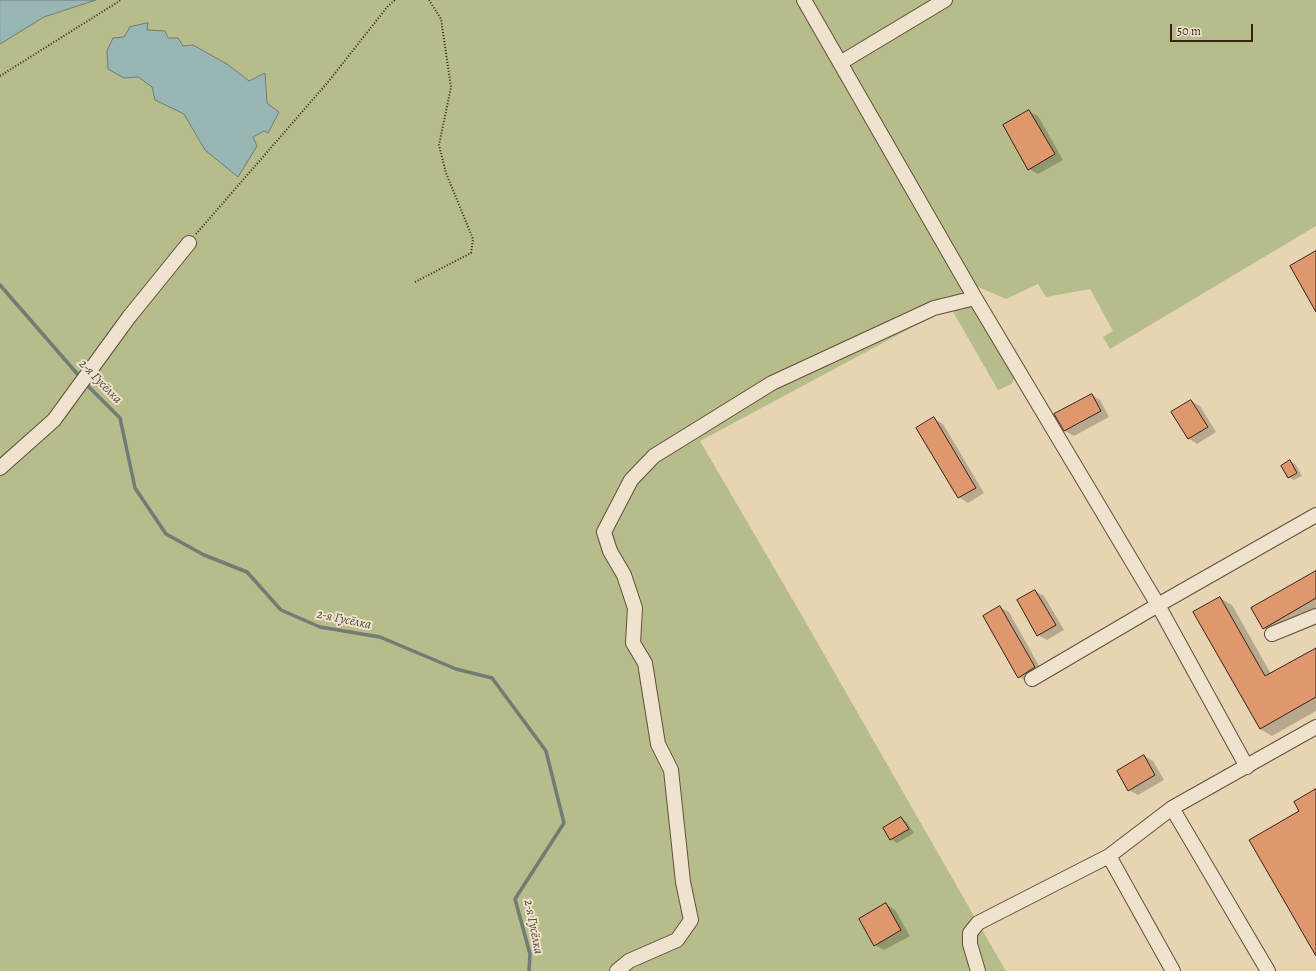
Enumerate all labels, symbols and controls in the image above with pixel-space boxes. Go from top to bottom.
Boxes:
scale bar [1172,16,1255,42]
text: 50 m [1177,23,1201,39]
water label: 2-я Гусёлка [75,357,125,407]
water label: 2-я Гусёлка [315,607,373,633]
water label: 2-я Гусёлка [520,898,546,956]

